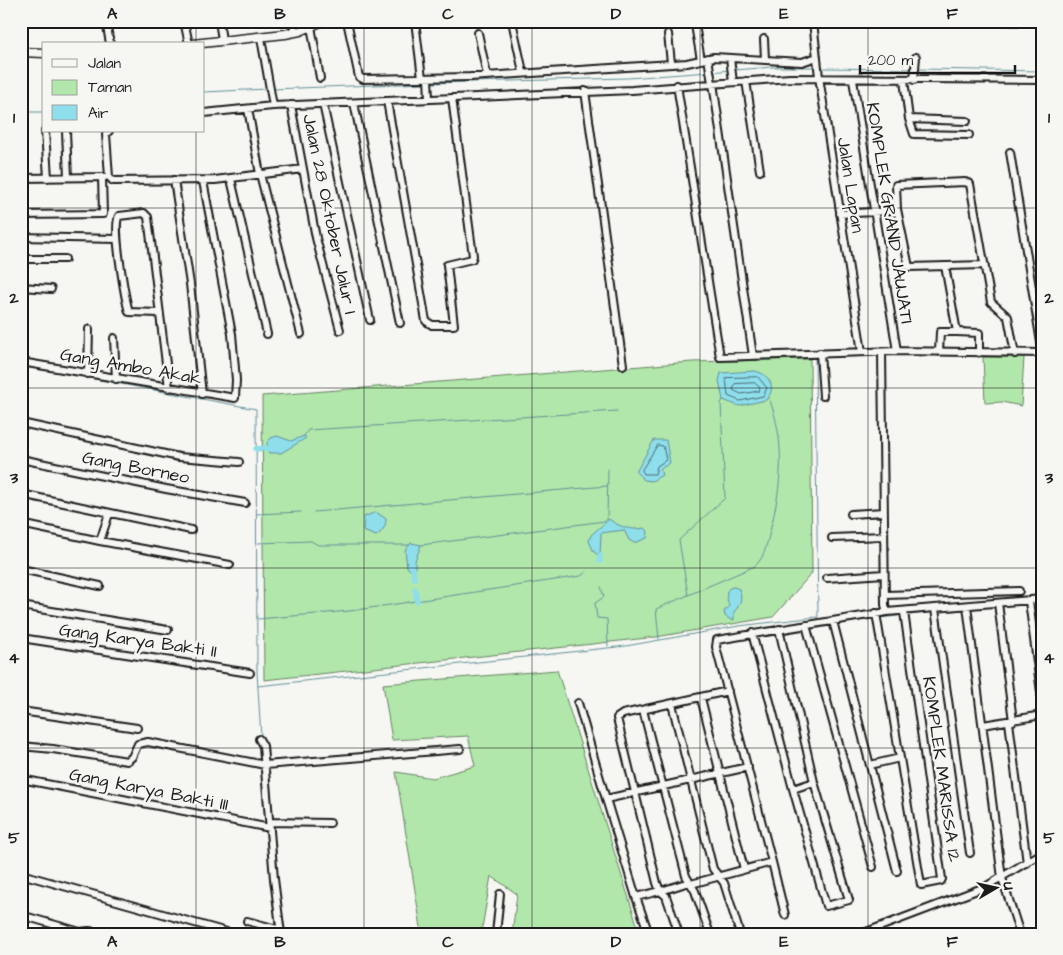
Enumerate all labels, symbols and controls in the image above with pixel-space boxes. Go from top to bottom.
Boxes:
text: A [107,3,118,25]
text: B [274,3,286,25]
text: C [442,3,454,25]
text: D [611,3,622,25]
text: E [779,3,789,25]
text: F [946,3,958,25]
legend [42,42,205,132]
scale bar [860,42,1016,74]
text: 200 m [868,50,914,71]
text: Jalan [88,53,122,74]
text: Taman [88,77,132,98]
street label: KOMPLEK GRAND JAUJATI [860,101,919,326]
text: Air [88,103,108,124]
text: 1 [13,107,16,129]
text: 1 [1048,107,1051,129]
street label: Jalan 28 Oktober Jalur I [296,112,363,317]
street label: Jalan Lapan [831,135,870,235]
text: 2 [8,287,19,309]
text: 2 [1043,287,1054,309]
street label: Gang Ambo Akak [58,342,203,392]
street label: Gang Borneo [80,445,192,491]
text: 3 [9,467,19,489]
text: 3 [1044,467,1054,489]
street label: Gang Karya Bakti II [57,617,218,665]
text: 4 [9,647,20,669]
text: 4 [1044,647,1055,669]
street label: KOMPLEK MARISSA 12 [916,675,967,864]
street label: Gang Karya Bakti III [67,762,231,818]
text: 5 [8,827,20,849]
text: 5 [1043,827,1055,849]
north arrow [970,862,1020,912]
text: U [997,881,1018,892]
text: A [107,931,118,953]
text: B [274,931,286,953]
text: C [442,931,454,953]
text: D [611,931,622,953]
text: E [779,931,789,953]
text: F [946,931,958,953]

